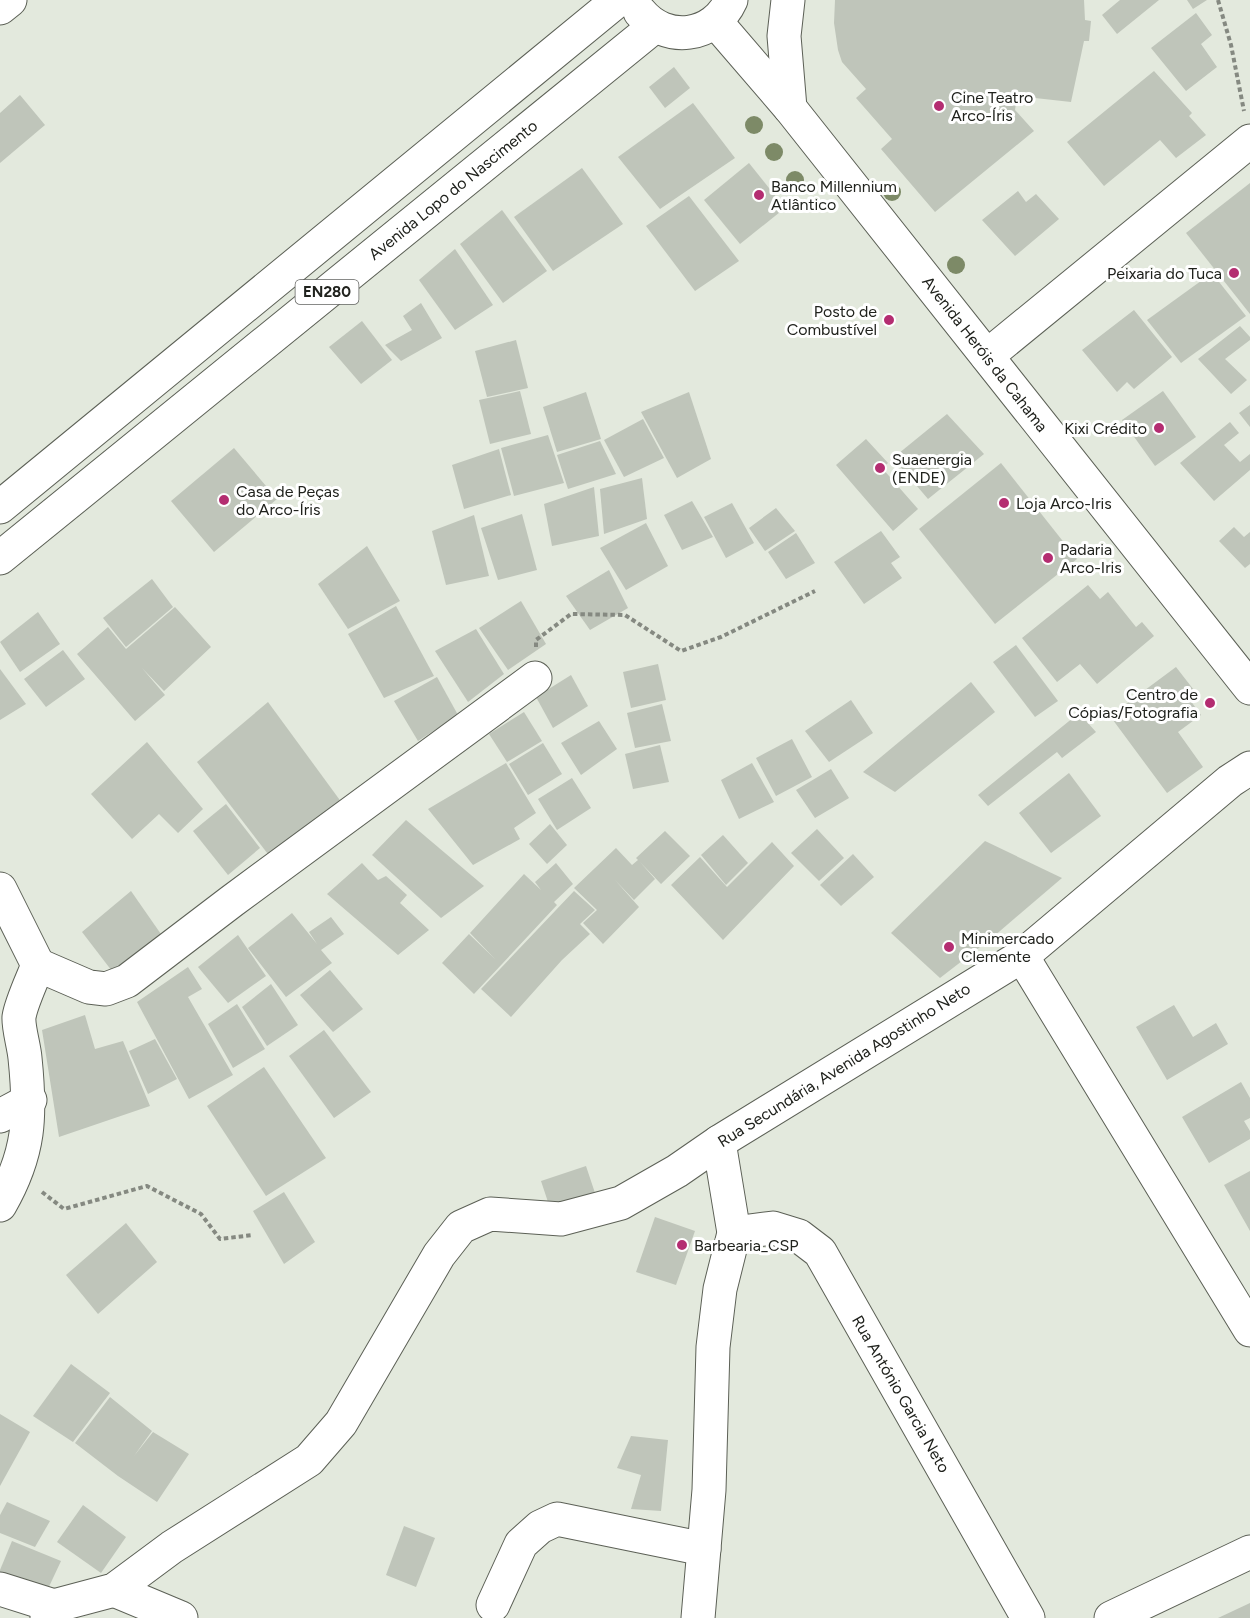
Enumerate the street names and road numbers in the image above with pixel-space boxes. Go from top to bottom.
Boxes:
street label: Avenida Lopo do Nascimento [365,116,541,264]
street label: Avenida Heróis da Cahama [918,272,1052,436]
road number: EN280 [296,280,358,304]
street label: Rua Secundária, Avenida Agostinho Neto [714,979,974,1151]
street label: Rua António Garcia Neto [848,1312,954,1476]

